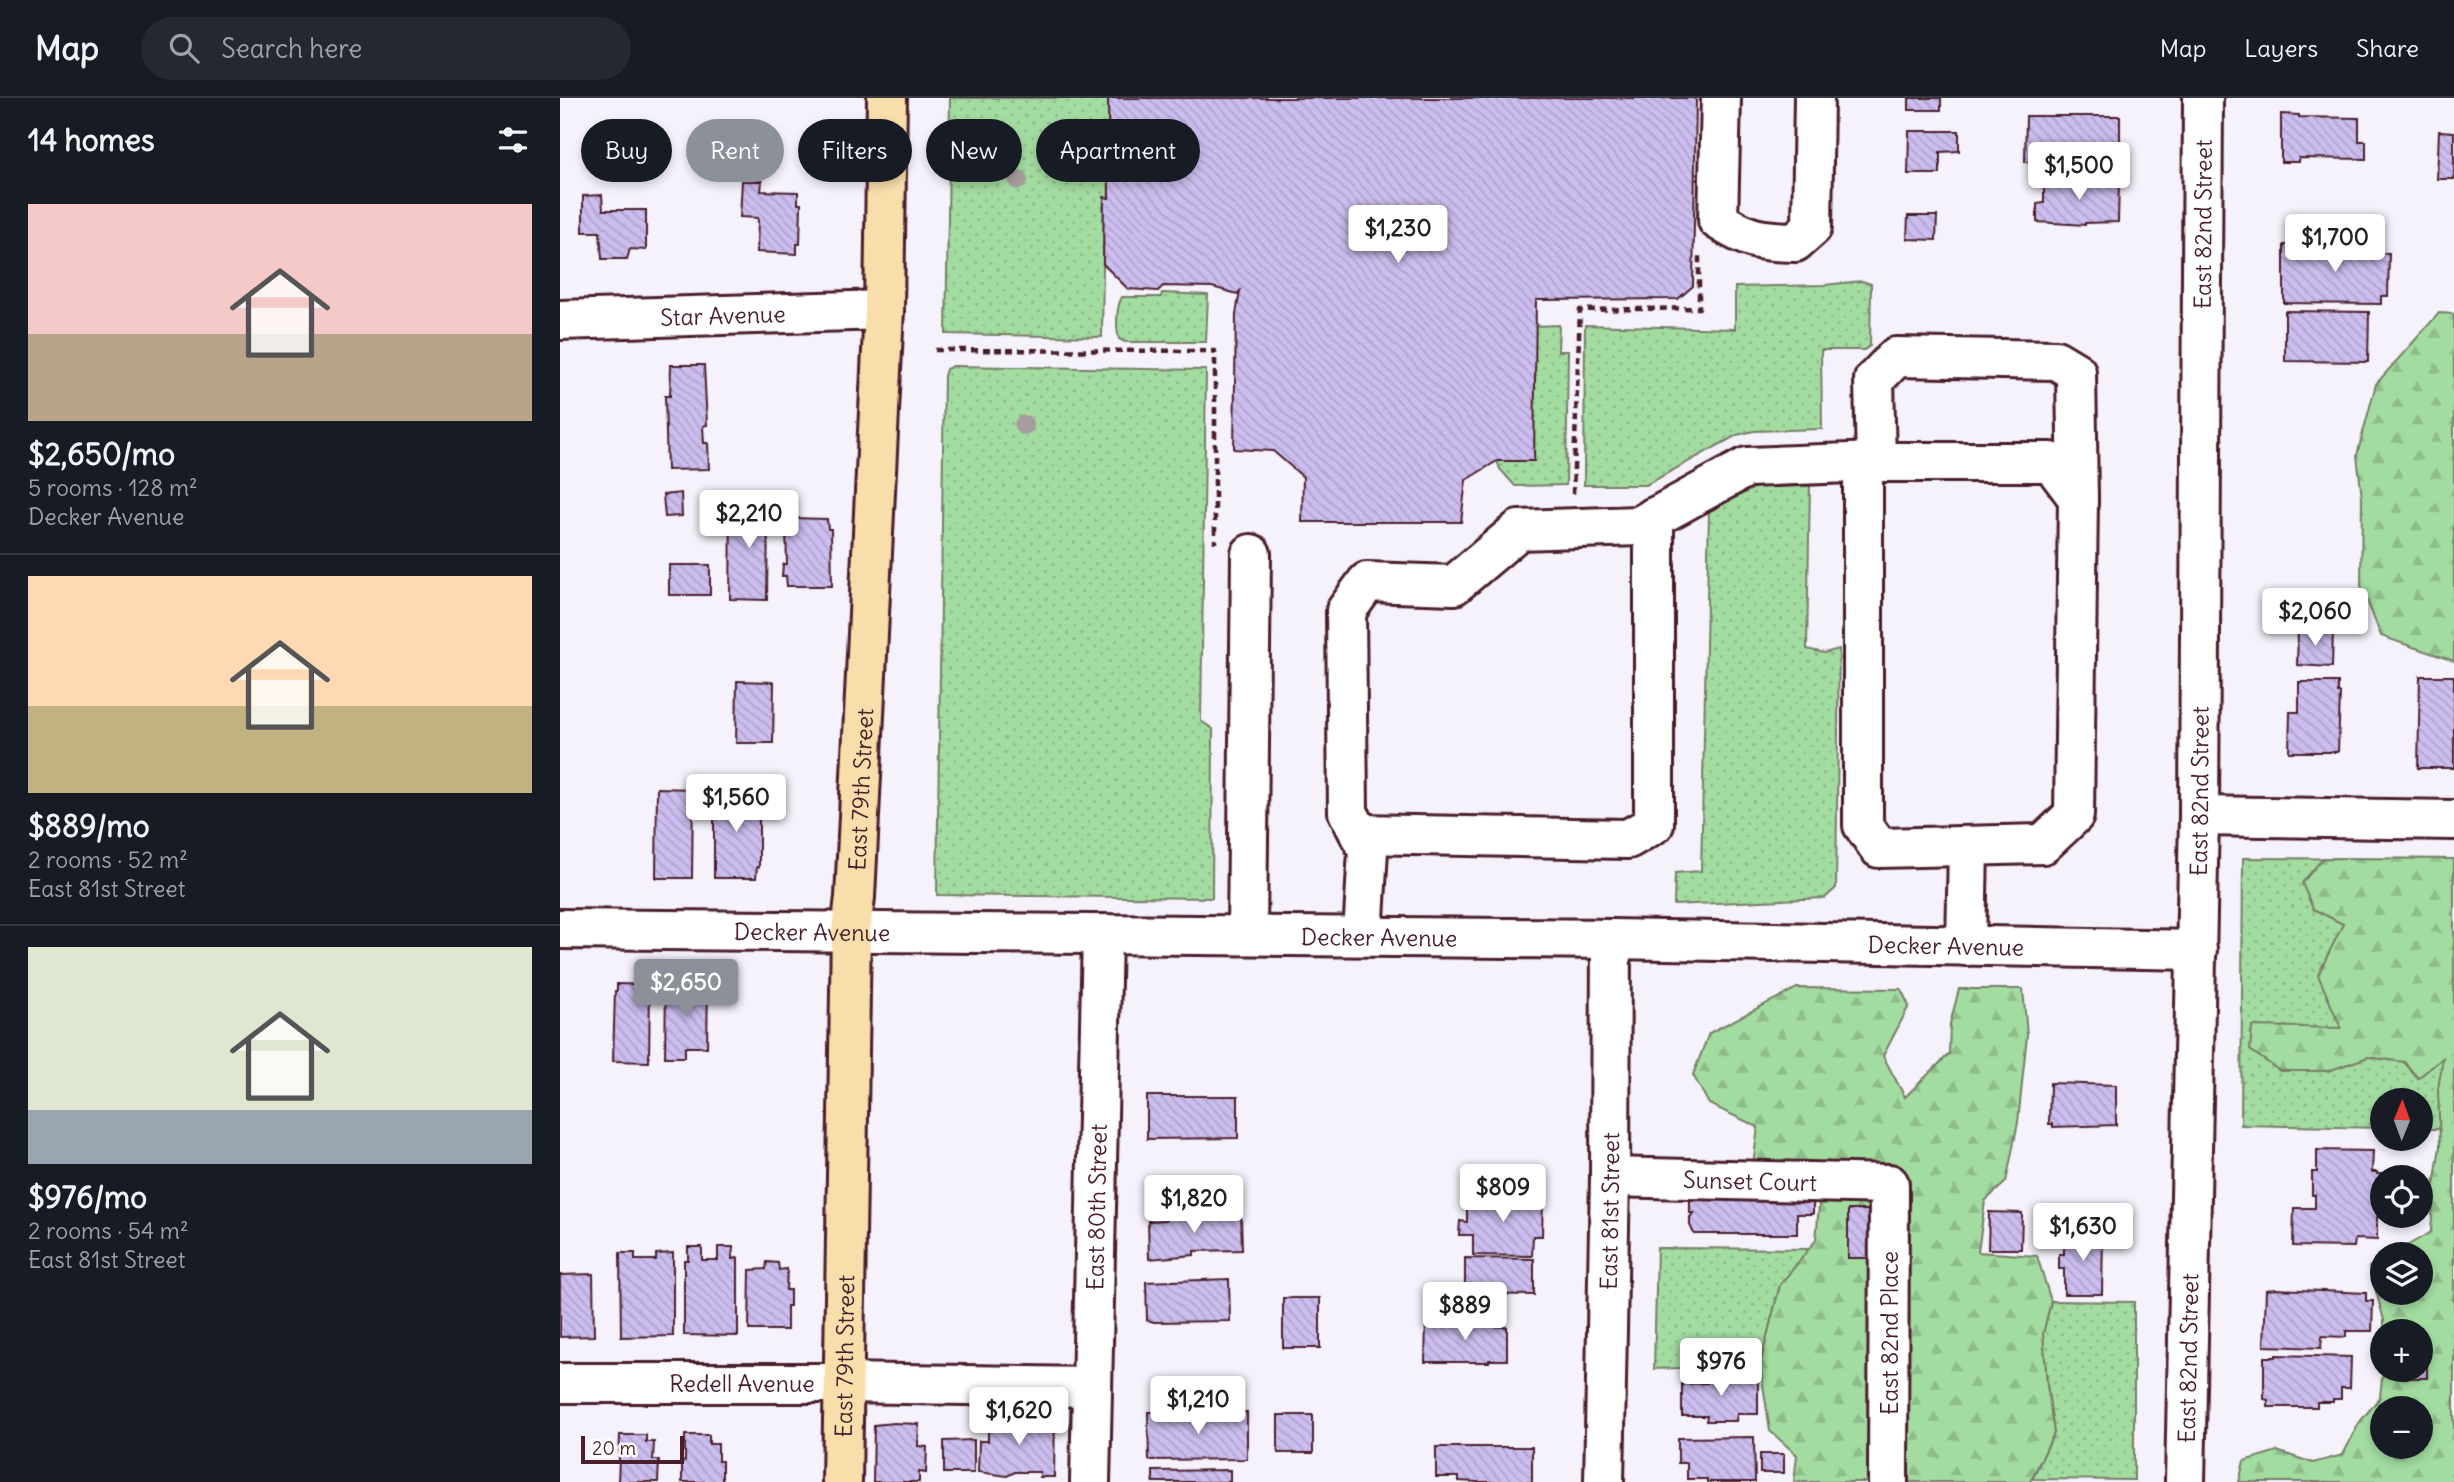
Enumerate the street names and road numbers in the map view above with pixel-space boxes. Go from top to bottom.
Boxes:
street label: East 82nd Street [2187,139,2217,309]
street label: Star Avenue [660,299,786,331]
street label: East 82nd Street [2183,706,2214,876]
street label: East 79th Street [842,707,879,871]
street label: Decker Avenue [734,916,890,947]
street label: Decker Avenue [1301,922,1457,952]
street label: Decker Avenue [1867,929,2024,961]
street label: East 80th Street [1080,1123,1112,1291]
street label: East 81st Street [1593,1132,1625,1290]
street label: Sunset Court [1683,1164,1818,1197]
street label: East 82nd Place [1875,1251,1904,1415]
street label: East 82nd Street [2171,1273,2204,1443]
street label: East 79th Street [828,1274,860,1438]
street label: Redell Avenue [669,1369,815,1398]

